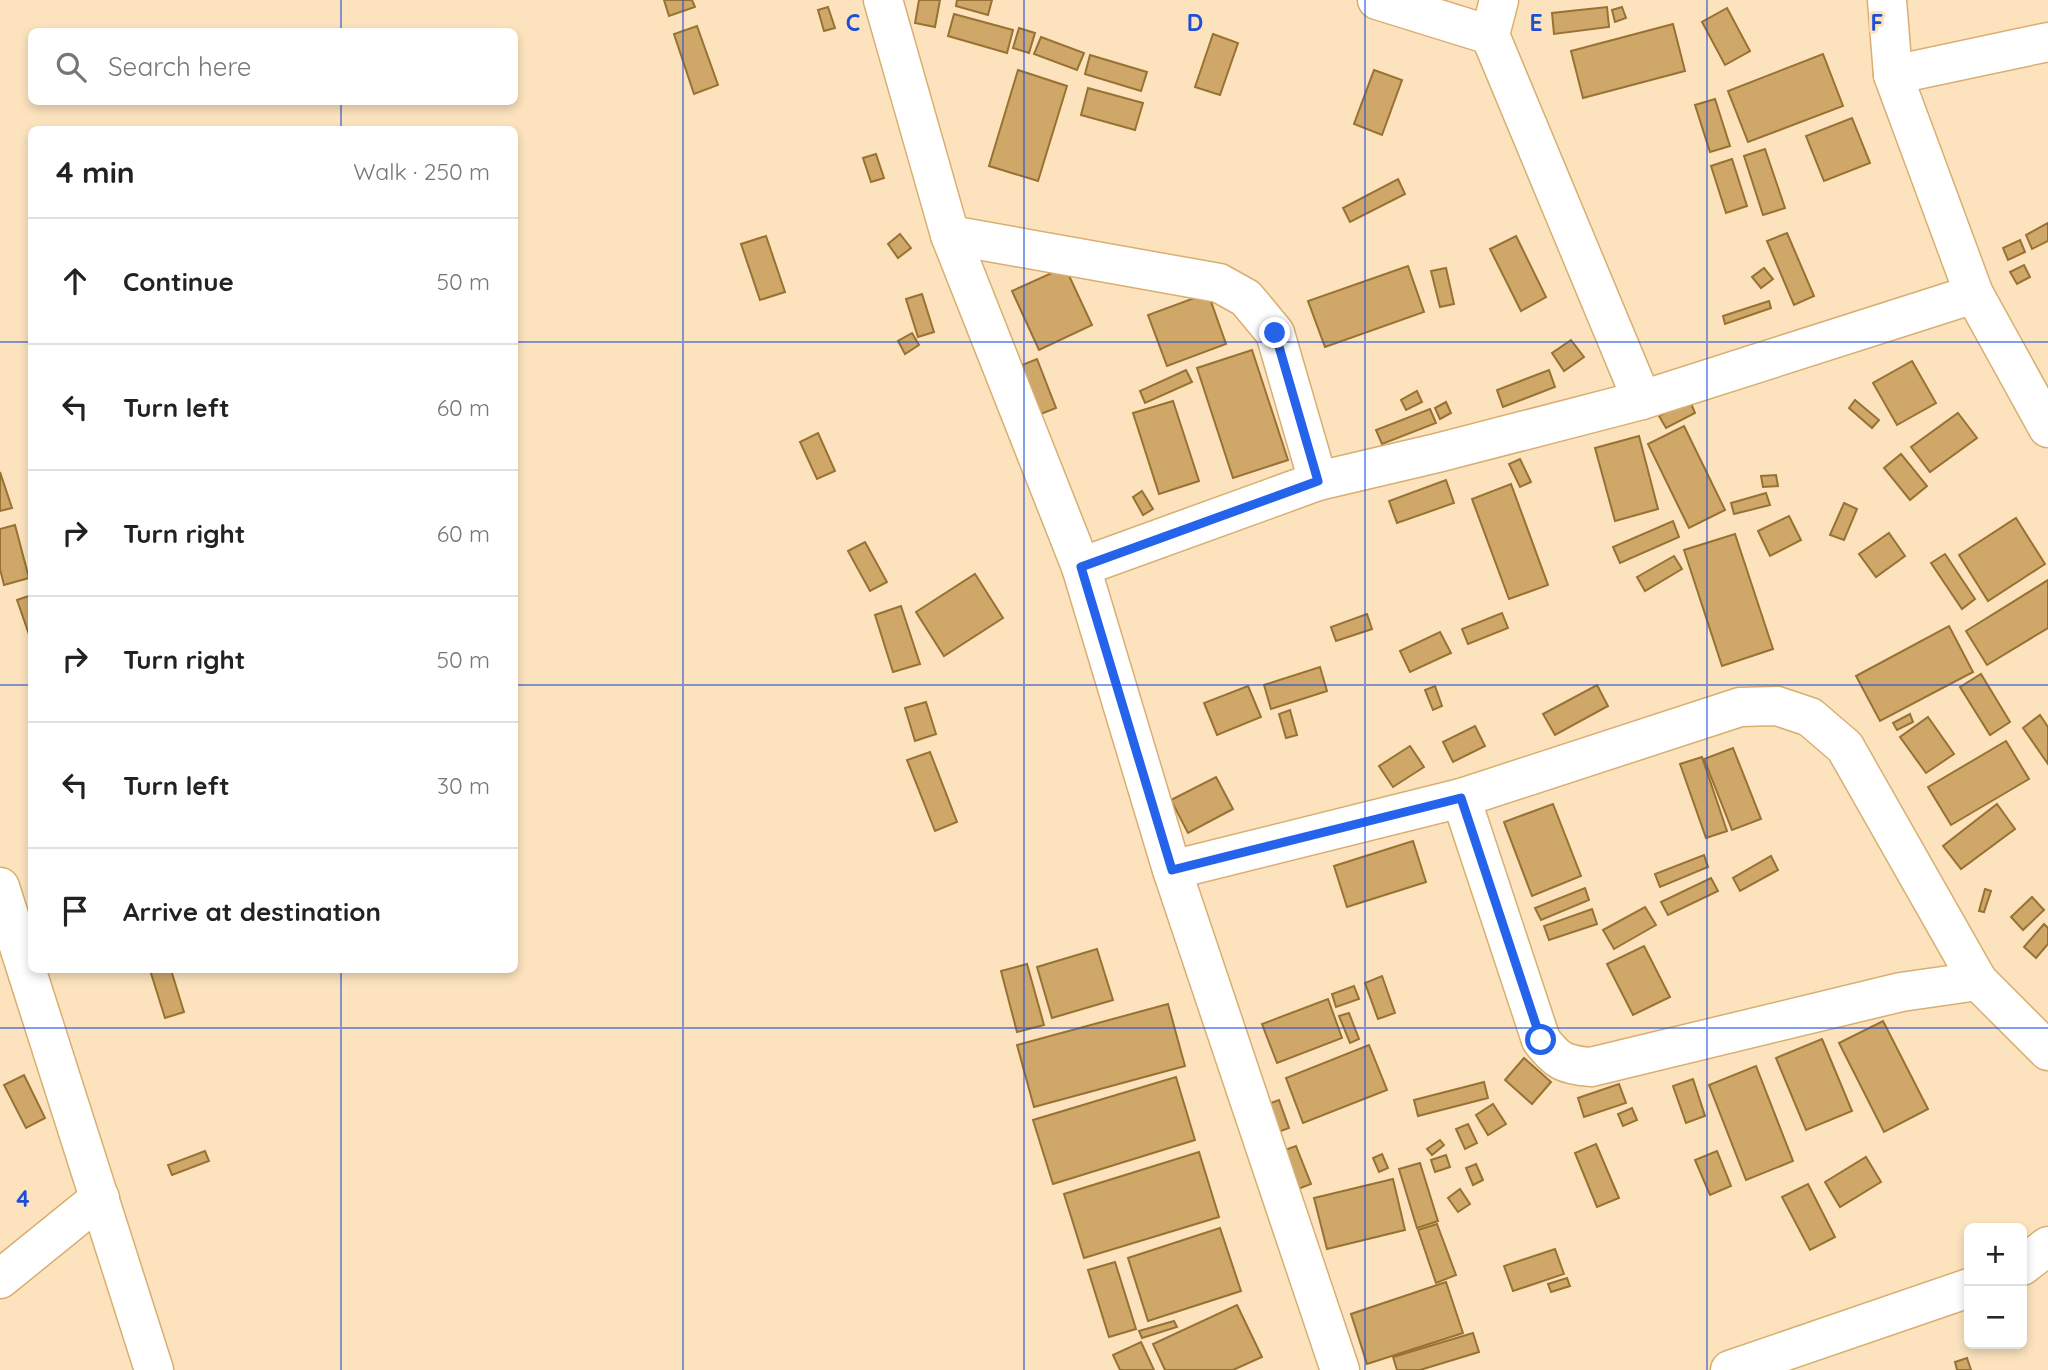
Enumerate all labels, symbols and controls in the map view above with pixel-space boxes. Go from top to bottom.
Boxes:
text: C [846,8,860,37]
text: D [1187,8,1203,37]
text: E [1529,8,1543,37]
text: F [1871,8,1883,37]
search box [28,28,518,105]
icon: search [52,48,90,86]
text: Search here [108,50,252,83]
text: 4 min [56,153,135,191]
text: Walk · 250 m [353,157,490,186]
icon: ahead [56,262,94,300]
text: Continue [123,265,234,298]
text: 50 m [437,267,490,296]
route end [1259,317,1290,348]
icon: left [56,388,94,426]
text: Turn left [123,391,230,424]
text: 60 m [437,393,490,422]
icon: right [56,514,94,552]
text: Turn right [123,517,245,550]
text: 60 m [437,519,490,548]
icon: right [56,640,94,678]
text: Turn right [123,643,245,676]
text: 50 m [437,645,490,674]
icon: left [56,766,94,804]
text: Turn left [123,769,230,802]
text: 30 m [437,771,490,800]
icon: arrive [56,892,94,930]
text: Arrive at destination [123,895,381,928]
route start [1525,1024,1556,1055]
text: 4 [16,1184,30,1213]
map controls [1964,1223,2027,1349]
button: + [1964,1223,2027,1286]
button: − [1964,1286,2027,1349]

